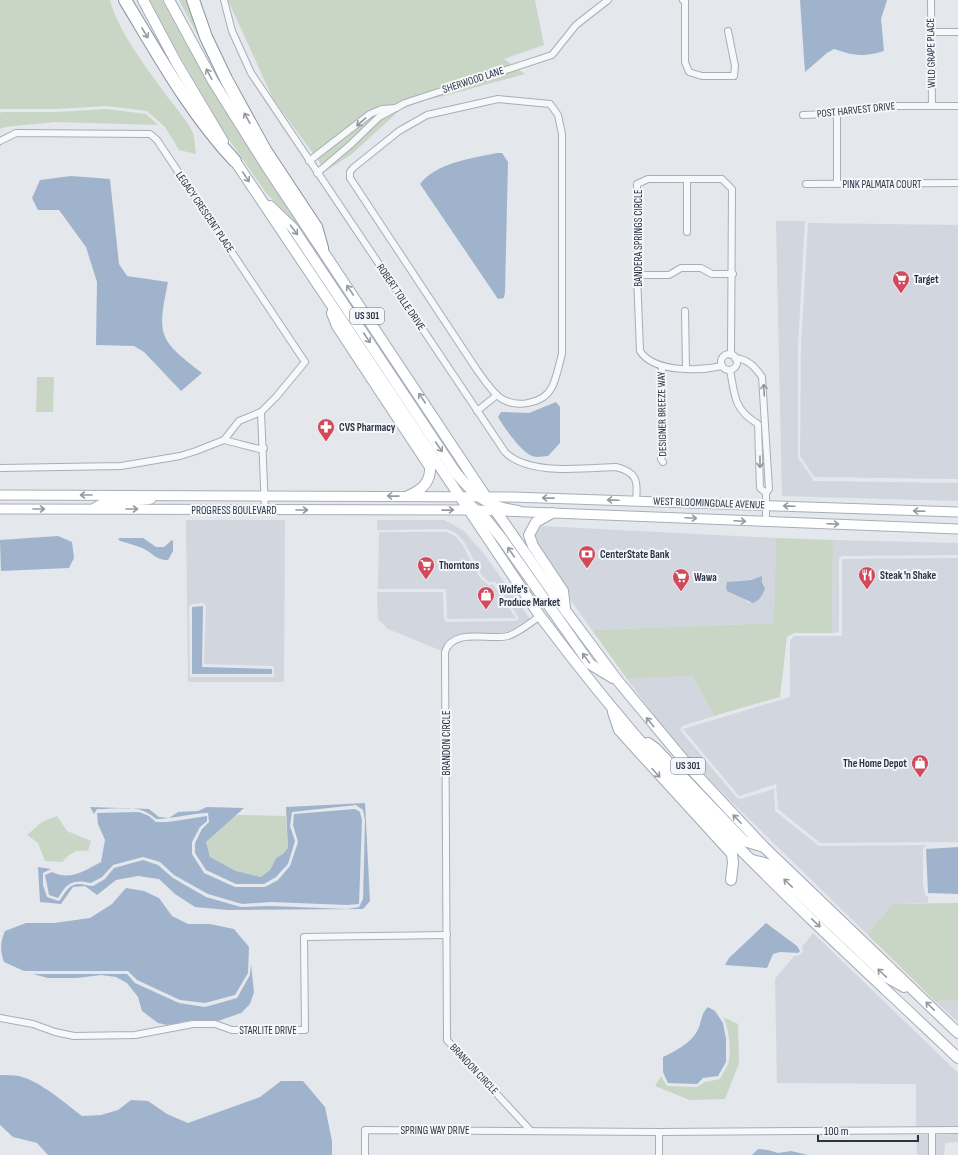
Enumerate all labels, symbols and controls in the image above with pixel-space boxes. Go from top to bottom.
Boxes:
street label: WILD GRAPE PLACE [924,18,938,88]
one-way arrow [141,27,149,38]
street label: SHERWOOD LANE [441,64,505,96]
one-way arrow [205,69,212,81]
street label: POST HARVEST DRIVE [816,99,896,121]
one-way arrow [243,112,251,124]
one-way arrow [356,117,366,126]
street label: LEGACY CRESCENT PLACE [173,169,237,255]
one-way arrow [242,171,250,182]
street label: PINK PALMATA COURT [842,178,922,191]
street label: BANDERA SPRINGS CIRCLE [632,189,645,287]
one-way arrow [290,225,299,236]
street label: ROBERT TOLLE DRIVE [374,261,428,333]
supermarket icon: Target [891,269,911,294]
place label: Target [914,273,939,286]
one-way arrow [346,285,354,296]
road number: US 301 [350,308,384,324]
one-way arrow [363,332,371,343]
street label: DESIGNER BREEZE WAY [655,371,669,457]
one-way arrow [760,384,767,397]
one-way arrow [418,393,426,404]
pharmacy icon: CVS Pharmacy [316,417,336,442]
place label: CVS Pharmacy [339,421,396,434]
one-way arrow [434,441,443,452]
one-way arrow [756,455,764,468]
one-way arrow [80,491,93,499]
one-way arrow [387,492,400,500]
one-way arrow [542,494,555,502]
street label: WEST BLOOMINGDALE AVENUE [653,495,765,511]
one-way arrow [607,496,620,503]
one-way arrow [783,503,796,510]
street label: PROGRESS BOULEVARD [191,504,277,517]
one-way arrow [32,505,45,513]
one-way arrow [125,505,138,513]
one-way arrow [295,506,308,514]
one-way arrow [441,506,454,514]
one-way arrow [913,508,926,515]
one-way arrow [684,515,697,522]
one-way arrow [733,517,746,524]
one-way arrow [826,520,839,528]
bank icon: CenterState Bank [577,544,597,569]
one-way arrow [507,547,515,558]
place label: CenterState Bank [600,548,670,561]
supermarket icon: Thorntons [416,555,436,580]
place label: Thorntons [439,559,479,572]
restaurant icon: Steak 'n Shake [857,565,877,590]
supermarket icon: Wawa [671,567,691,592]
place label: Steak 'n Shake [880,569,936,582]
place label: Wawa [694,571,717,584]
place label: Wolfe's Produce Market [499,583,561,609]
shop icon: Wolfe's Produce Market [476,585,496,610]
one-way arrow [582,653,590,664]
street label: BRANDON CIRCLE [440,711,453,775]
one-way arrow [646,716,655,727]
shop icon: The Home Depot [910,753,930,778]
place label: The Home Depot [843,757,907,770]
road number: US 301 [671,758,705,774]
one-way arrow [652,767,661,778]
one-way arrow [732,814,741,824]
one-way arrow [783,878,793,888]
one-way arrow [811,918,821,927]
one-way arrow [877,968,887,978]
one-way arrow [925,1002,935,1011]
street label: STARLITE DRIVE [239,1024,297,1037]
street label: BRANDON CIRCLE [447,1041,501,1097]
scale bar [818,1117,918,1143]
street label: SPRING WAY DRIVE [400,1124,470,1137]
text: 100 m [824,1124,849,1139]

